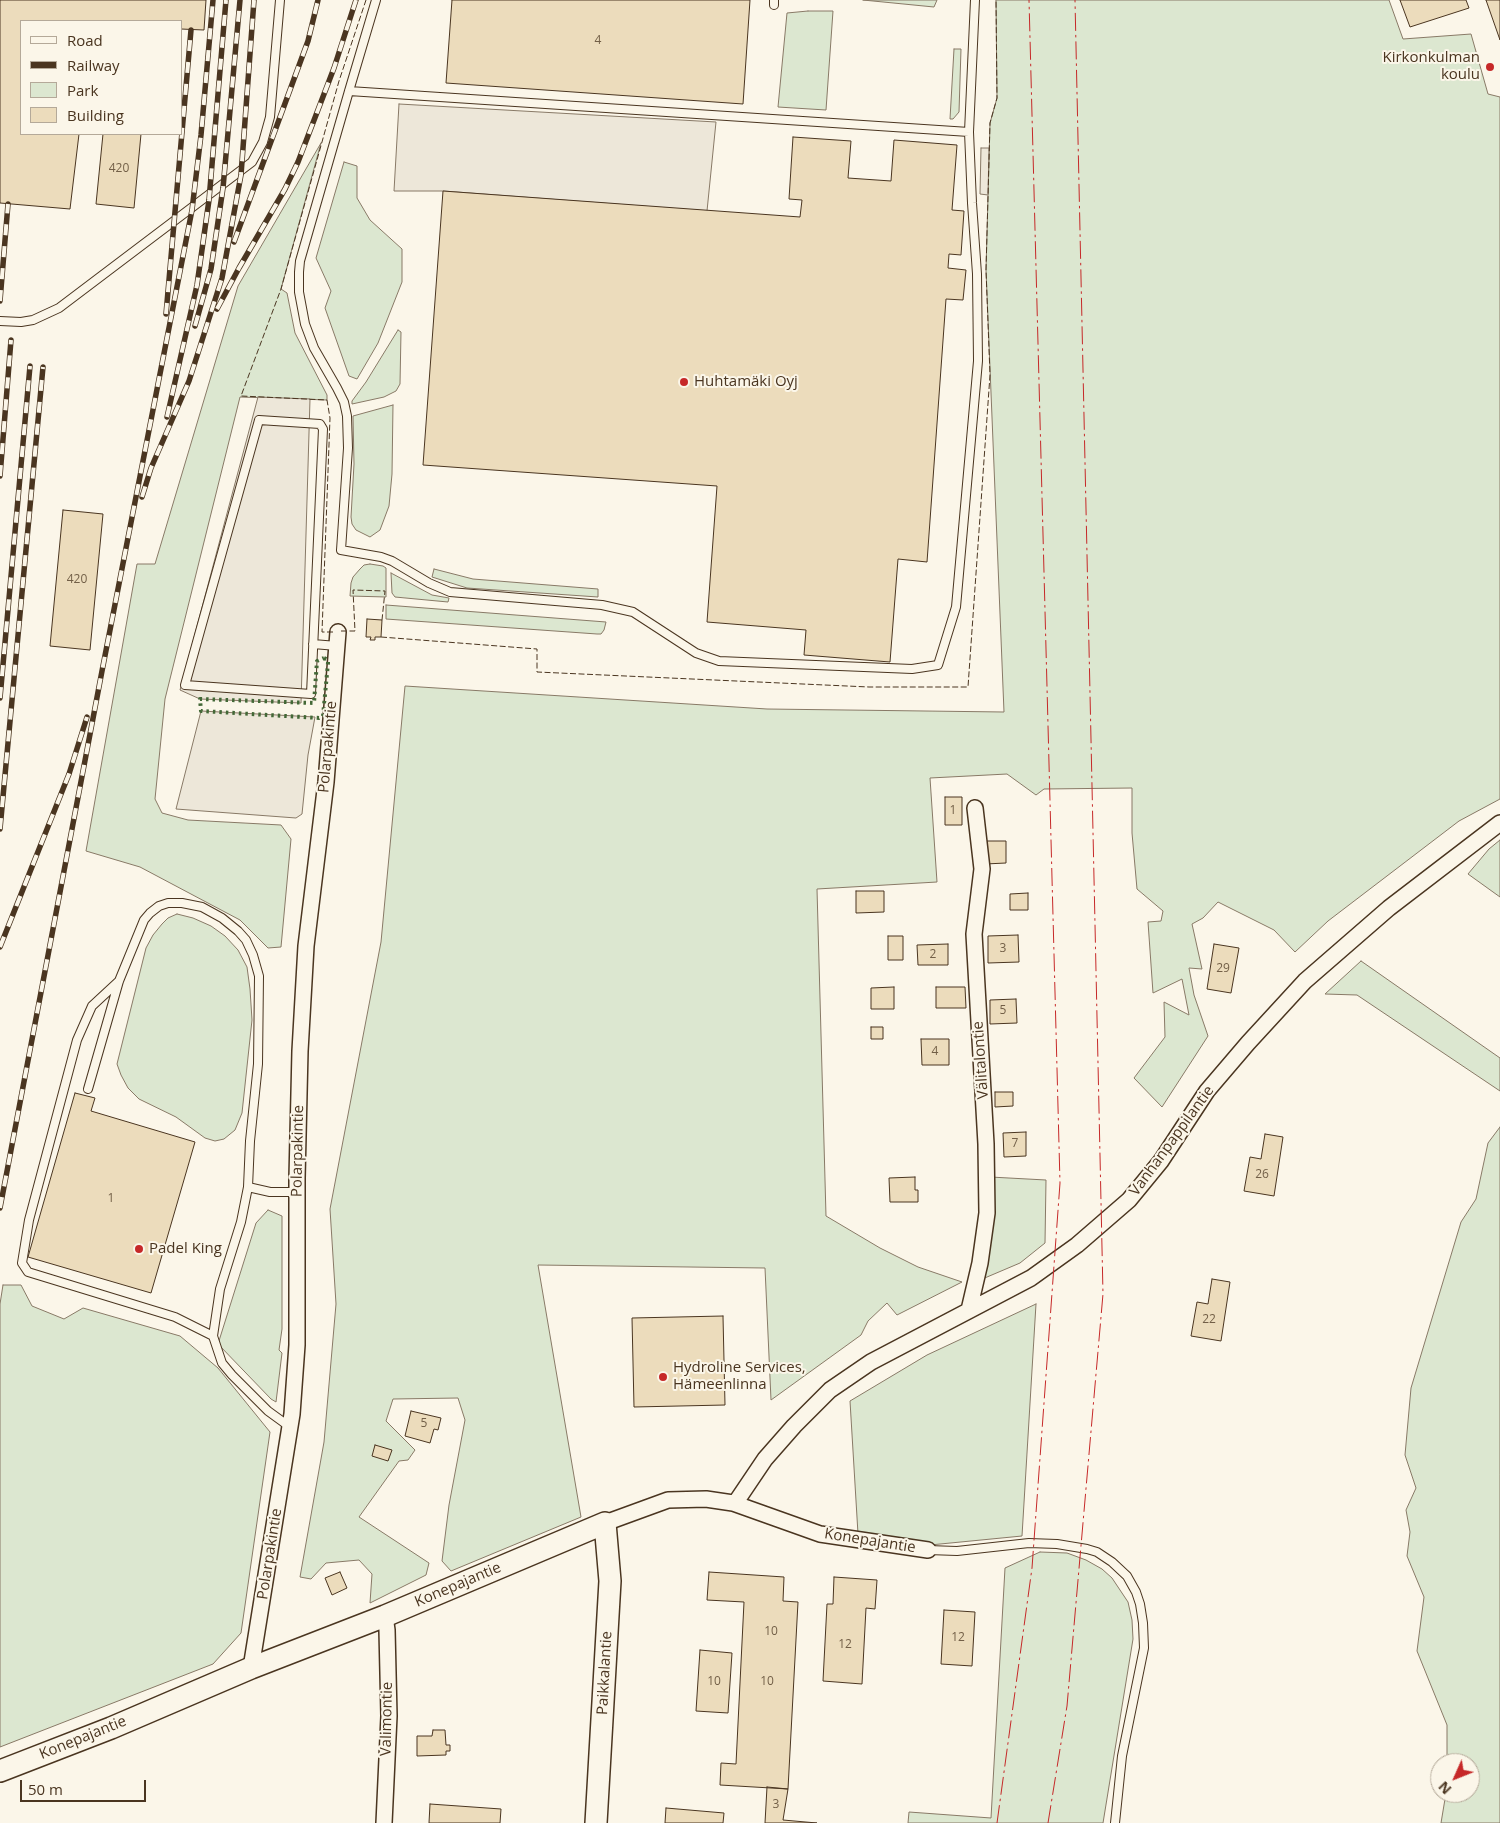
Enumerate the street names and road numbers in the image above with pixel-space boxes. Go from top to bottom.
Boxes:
street label: Polarpakintie [315,700,341,794]
street label: Välitalontie [969,1020,993,1100]
street label: Vanhanpappilantie [1126,1082,1218,1200]
street label: Polarpakintie [288,1105,308,1197]
street label: Polarpakintie [254,1507,286,1601]
street label: Konepajantie [823,1525,917,1557]
street label: Konepajantie [412,1559,504,1611]
street label: Paikkalantie [594,1631,616,1715]
street label: Valimontie [377,1682,397,1756]
street label: Konepajantie [37,1712,129,1764]

